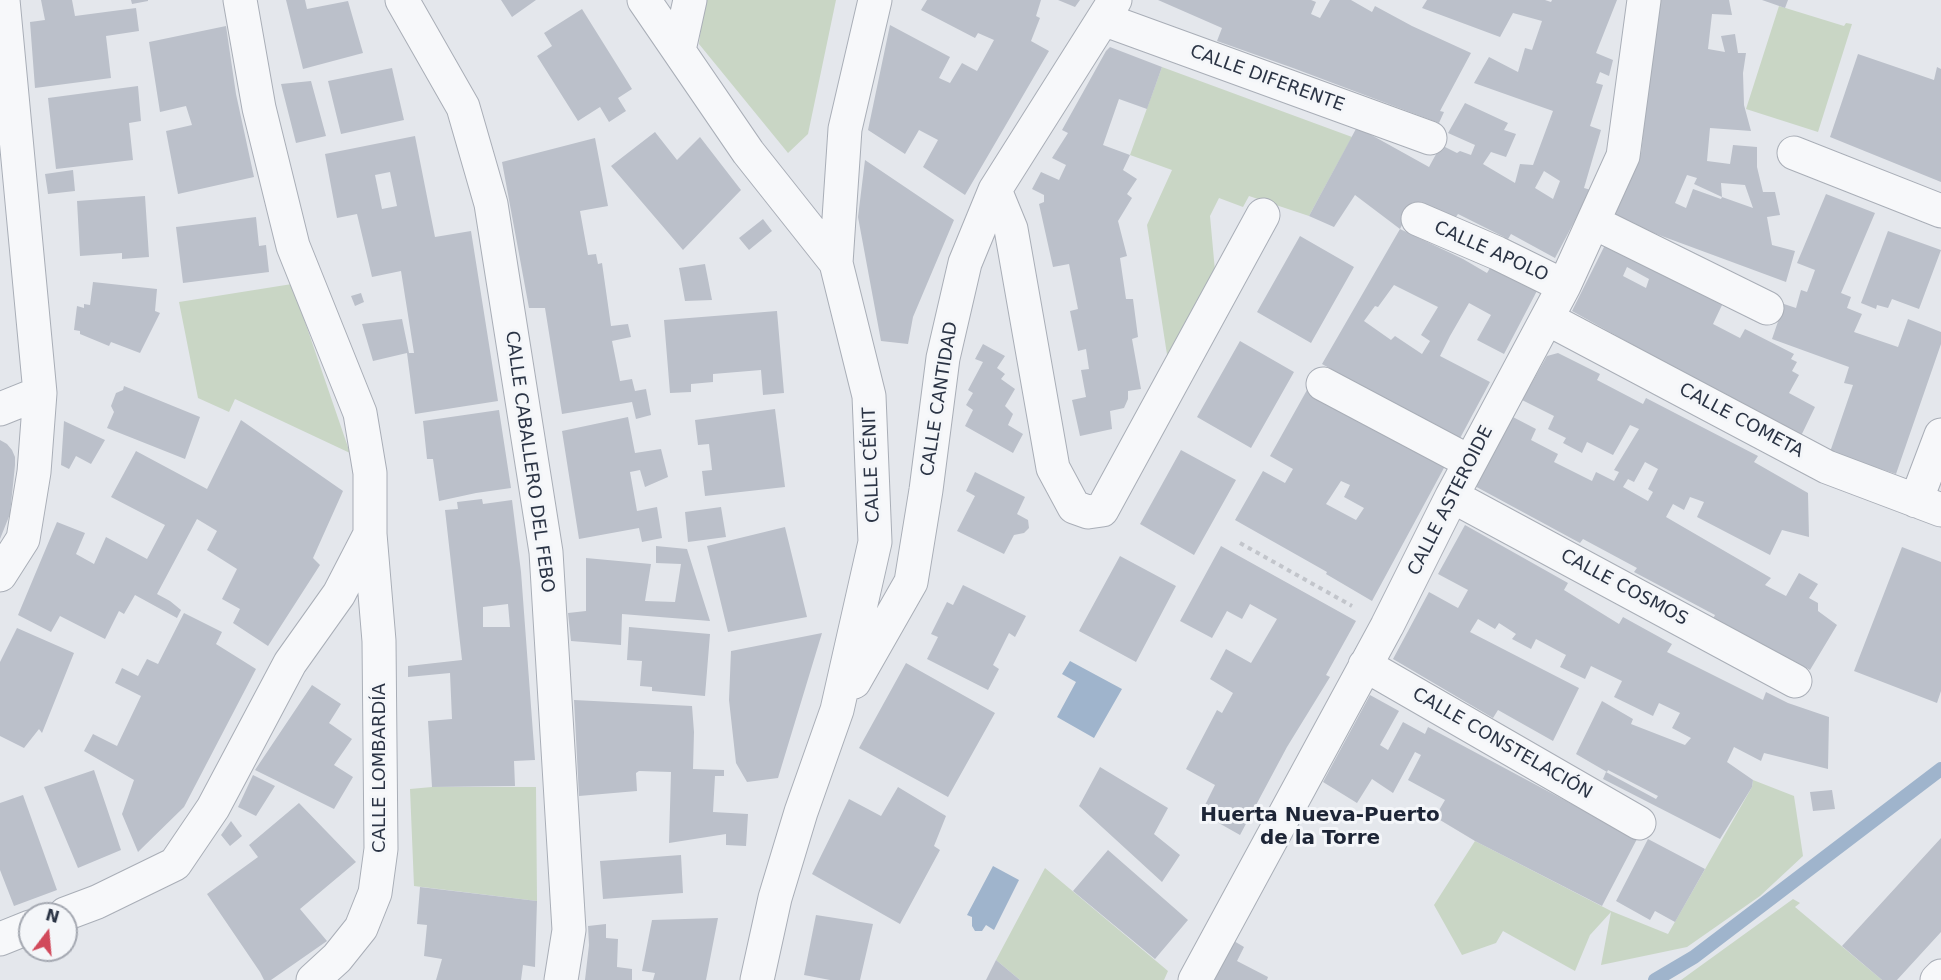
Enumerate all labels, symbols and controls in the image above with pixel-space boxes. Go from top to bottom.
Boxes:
street label: CALLE DIFERENTE [1187,41,1347,117]
street label: CALLE APOLO [1430,217,1552,287]
street label: CALLE CANTIDAD [917,320,963,478]
street label: CALLE CABALLERO DEL FEBO [500,330,558,594]
street label: CALLE COMETA [1675,379,1807,463]
street label: CALLE CÉNIT [859,407,885,523]
street label: CALLE ASTEROIDE [1404,422,1498,580]
street label: CALLE COSMOS [1557,545,1691,631]
street label: CALLE LOMBARDÍA [369,683,391,853]
street label: CALLE CONSTELACIÓN [1408,684,1596,804]
district label: Huerta Nueva-Puerto de la Torre [1200,804,1440,851]
north arrow [18,902,78,962]
text: N [43,905,62,927]

